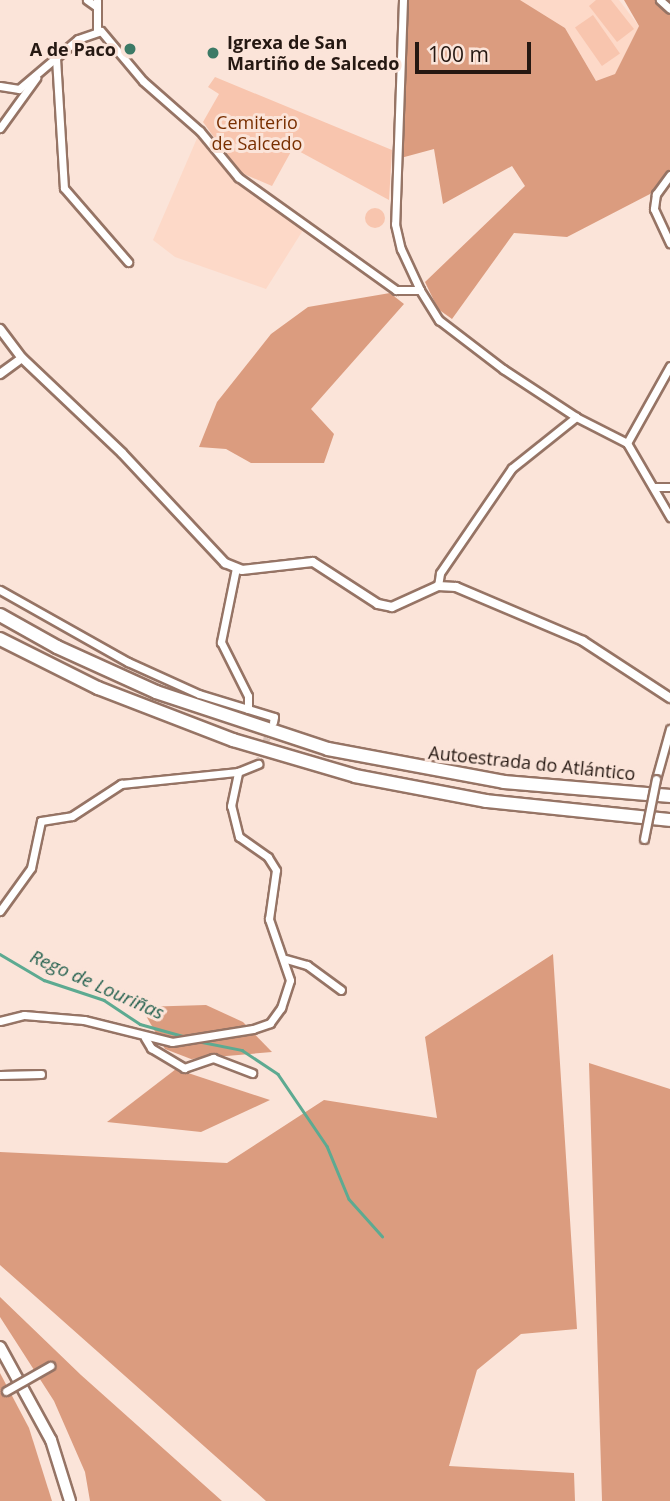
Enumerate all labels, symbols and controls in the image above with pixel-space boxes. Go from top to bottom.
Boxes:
scale bar [418,28,534,72]
place label: Igrexa de San Martiño de Salcedo [227,32,399,74]
place label: A de Paco [30,38,116,60]
text: 100 m [428,40,489,68]
marker: A de Paco [122,41,138,57]
marker: Igrexa de San Martiño de Salcedo [205,45,221,61]
park label: Cemiterio de Salcedo [212,112,302,154]
street label: Autoestrada do Atlántico [427,741,637,785]
water label: Rego de Louriñas [27,945,167,1025]

